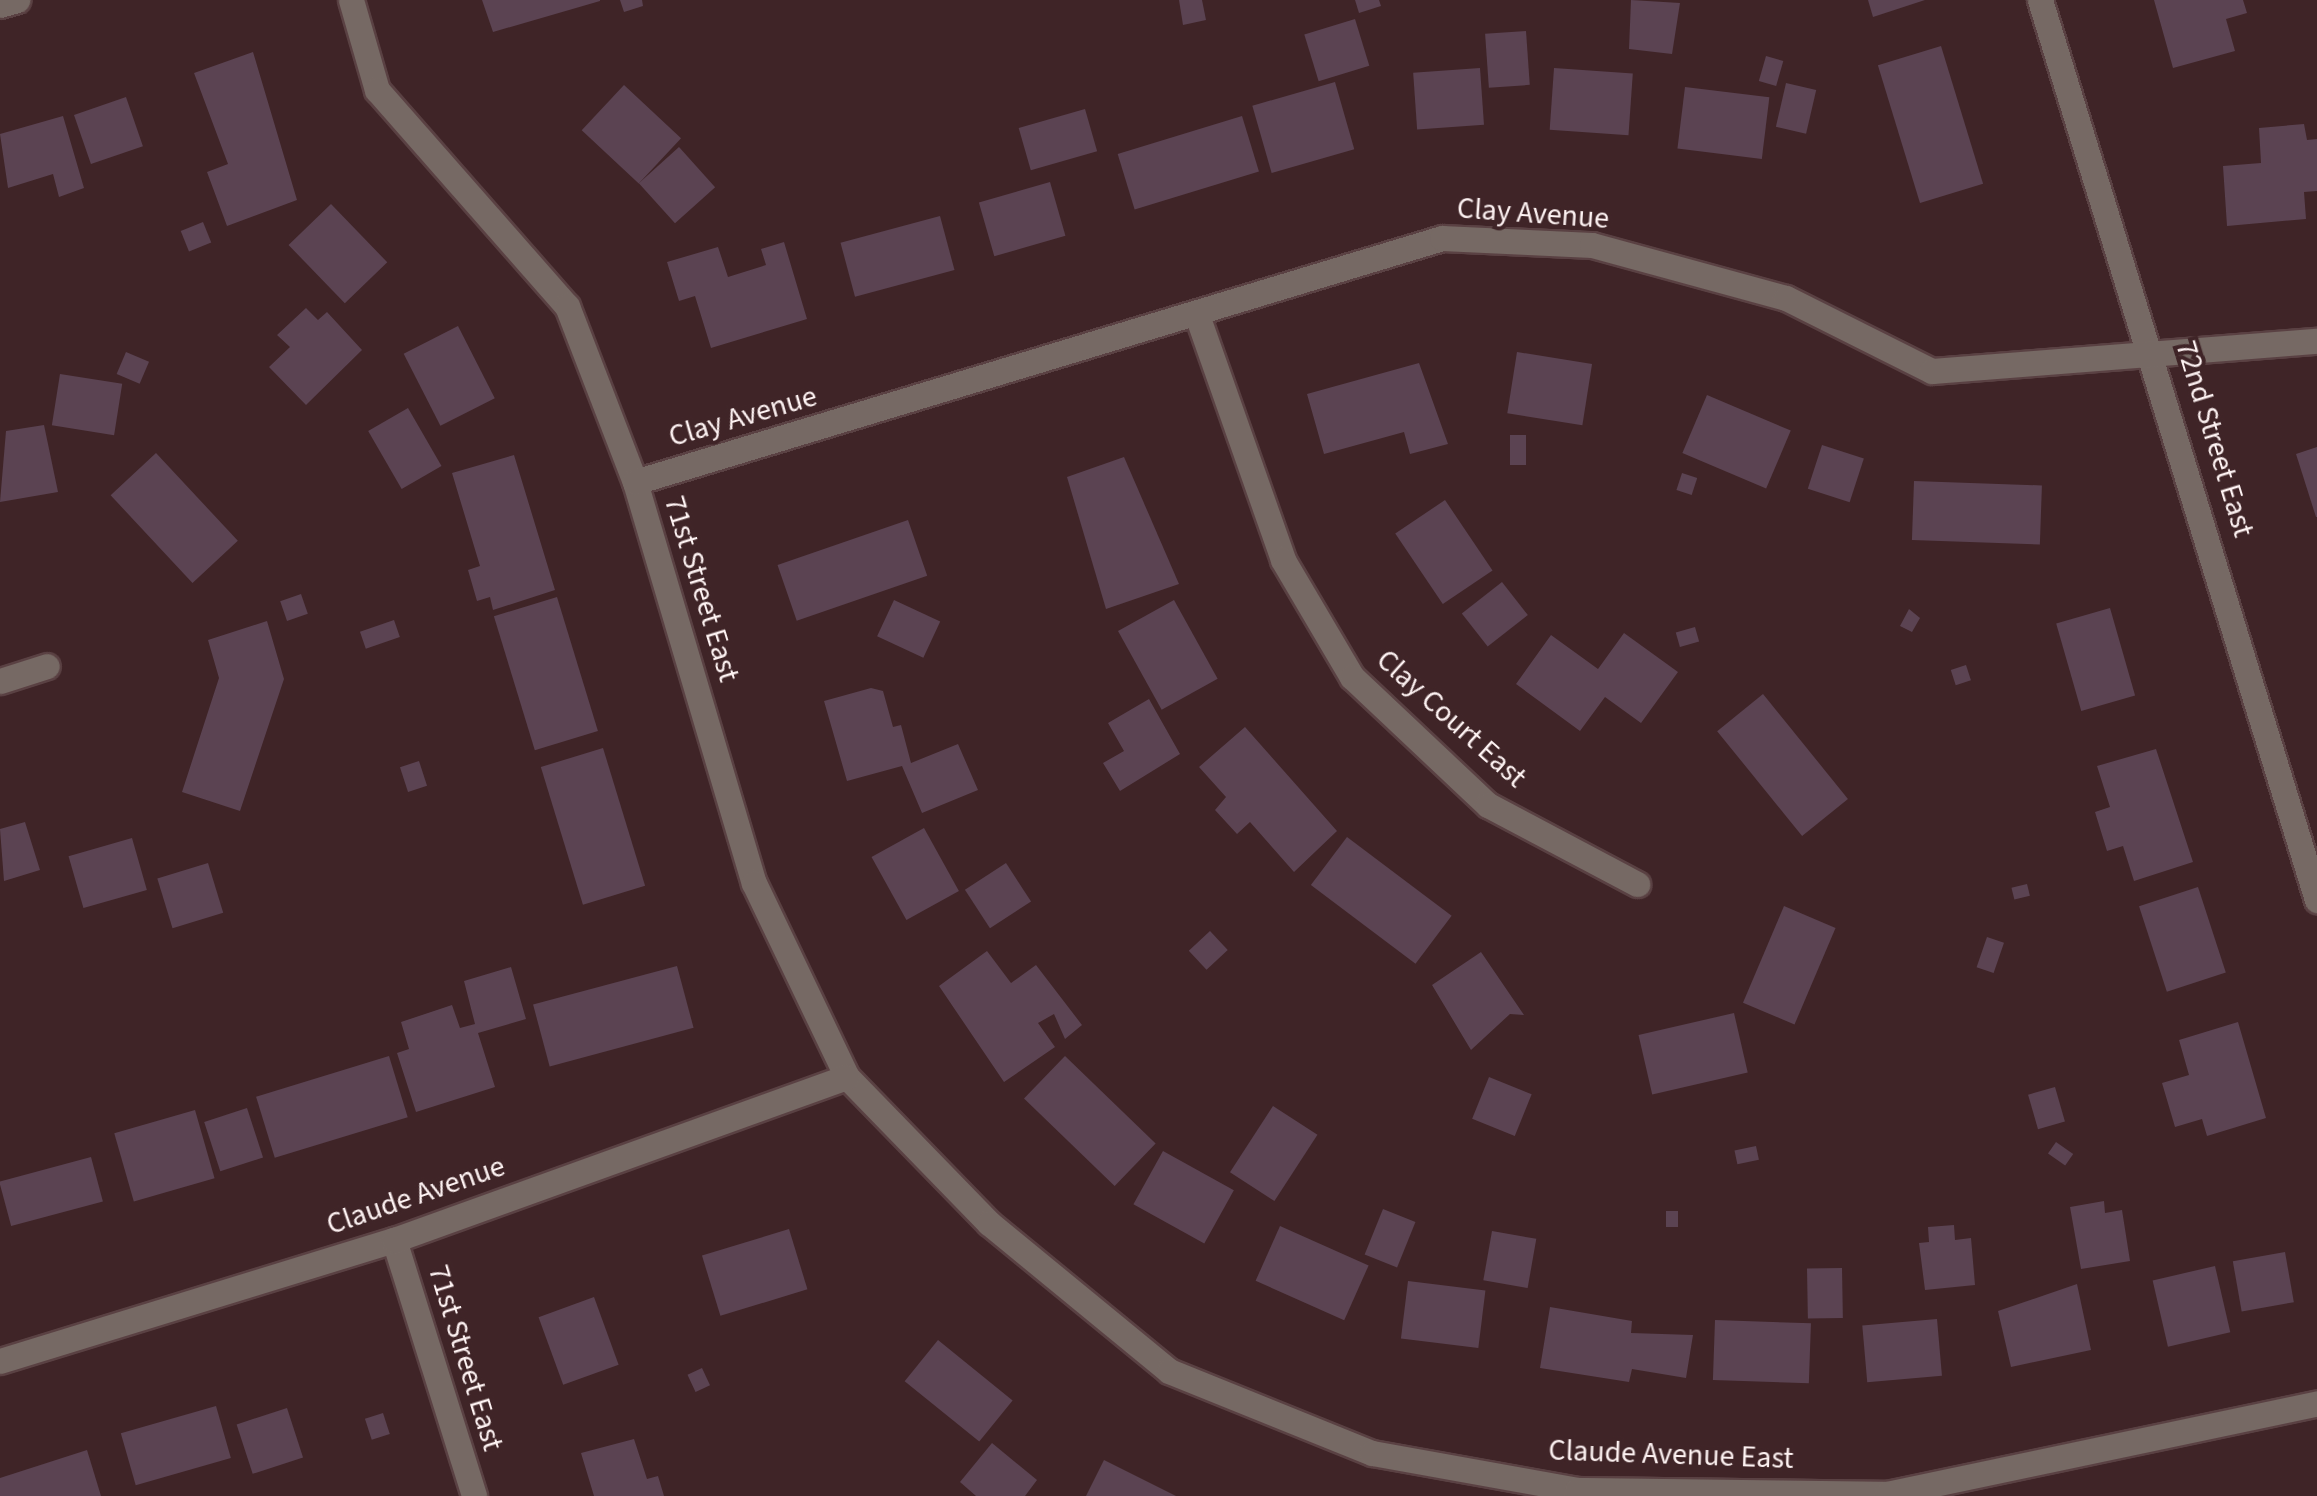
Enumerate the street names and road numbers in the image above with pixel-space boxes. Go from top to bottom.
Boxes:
street label: Clay Avenue [1456,191,1610,237]
street label: 72nd Street East [2167,337,2261,541]
street label: Clay Avenue [665,379,821,455]
street label: 71st Street East [656,492,746,686]
street label: Clay Court East [1369,642,1533,796]
street label: Claude Avenue [322,1149,510,1243]
street label: 71st Street East [420,1261,510,1455]
street label: Claude Avenue East [1548,1433,1794,1477]

